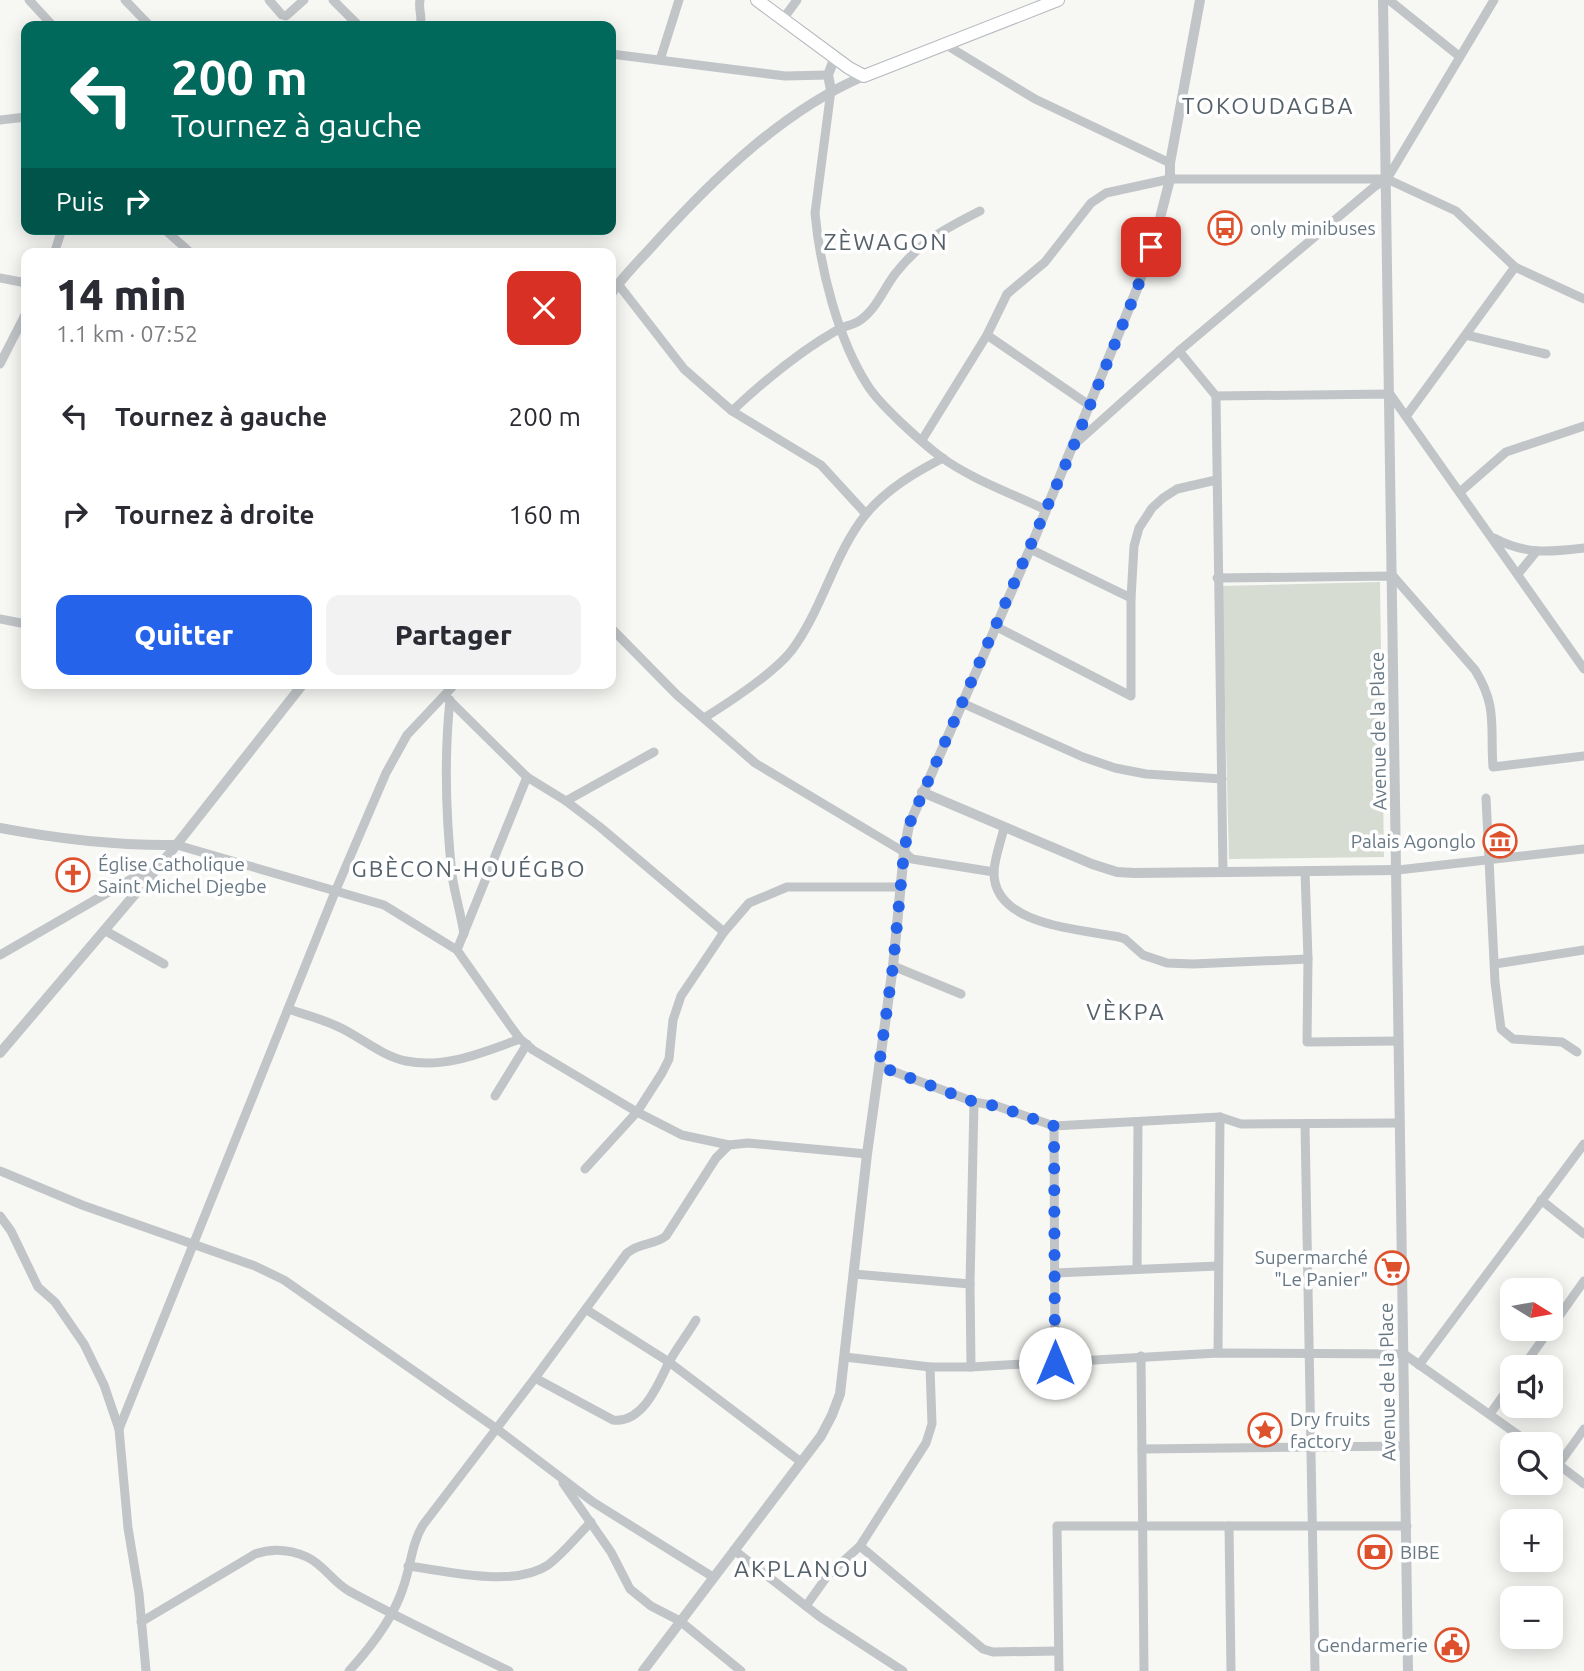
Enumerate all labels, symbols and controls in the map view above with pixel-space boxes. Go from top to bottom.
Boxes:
icon: left [56,49,147,140]
text: 200 m [171,49,308,104]
district label: TOKOUDAGBA [1182,93,1354,118]
text: Tournez à gauche [171,107,422,143]
icon: right [118,182,156,220]
text: Puis [56,187,104,216]
bus stop icon: only minibuses [1206,209,1244,247]
pin [1121,217,1181,277]
place label: only minibuses [1250,217,1376,239]
district label: ZÈWAGON [823,228,949,254]
icon: arrive [1132,228,1170,266]
text: 14 min [56,271,187,318]
button: close [507,271,581,345]
text: 1.1 km · 07:52 [56,321,198,346]
icon: left [56,397,94,435]
text: Tournez à gauche [115,402,327,431]
text: 200 m [509,402,581,431]
icon: right [56,495,94,533]
text: Tournez à droite [115,500,314,529]
text: 160 m [509,500,581,529]
button: Quitter [56,595,312,675]
button: Partager [326,595,581,675]
street label: Avenue de la Place [1366,651,1390,811]
museum icon: Palais Agonglo [1481,822,1519,860]
place label: Palais Agonglo [1351,830,1476,852]
place label: Église Catholique Saint Michel Djegbe [98,853,267,897]
district label: GBÈCON-HOUÉGBO [351,855,587,881]
church icon: Église Catholique Saint Michel Djegbe [54,856,92,894]
district label: VÈKPA [1086,998,1166,1024]
place label: Supermarché "Le Panier" [1255,1246,1368,1290]
supermarket icon: Supermarché "Le Panier" [1373,1249,1411,1287]
north arrow [1500,1278,1563,1340]
map controls [1500,1278,1563,1649]
street label: Avenue de la Place [1375,1302,1399,1462]
position arrow [1018,1326,1092,1400]
button: sound [1500,1355,1563,1418]
place label: Dry fruits factory [1290,1408,1370,1452]
place icon: Dry fruits factory [1246,1411,1284,1449]
button: search [1500,1432,1563,1495]
button: + [1500,1509,1563,1572]
bank icon: BIBE [1356,1533,1394,1571]
place label: BIBE [1400,1541,1440,1563]
district label: AKPLANOU [734,1556,870,1581]
button: − [1500,1586,1563,1649]
public building icon: Gendarmerie [1433,1626,1471,1664]
place label: Gendarmerie [1317,1634,1428,1656]

